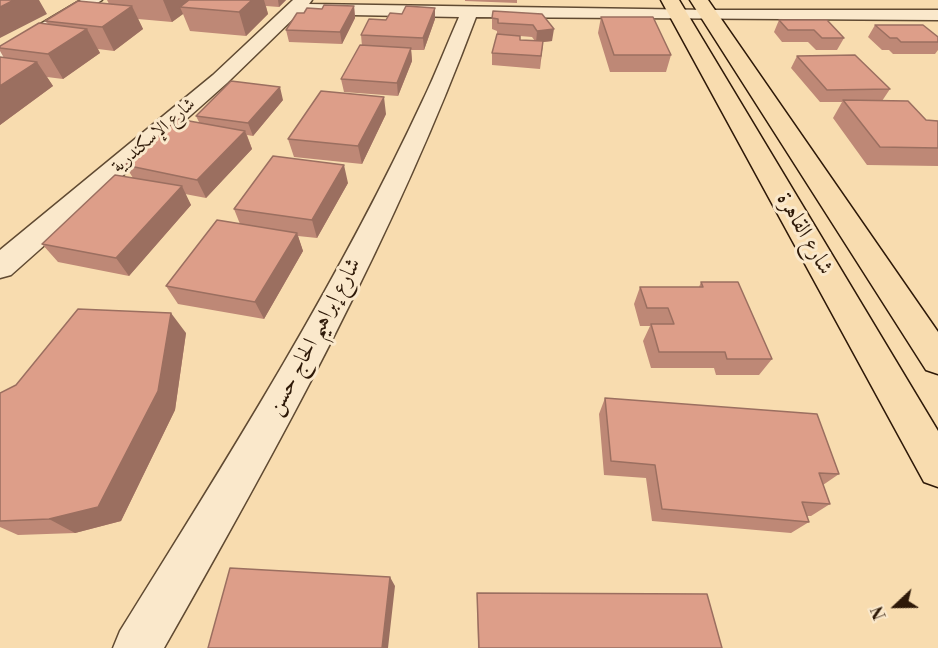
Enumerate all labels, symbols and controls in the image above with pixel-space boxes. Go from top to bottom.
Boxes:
street label: شارع الإسكندرية [108,94,200,178]
street label: شارع القاهرة [770,188,838,280]
street label: شارع إبراهيم الحاج حسن [262,254,368,420]
north arrow [866,576,926,636]
text: N [868,603,891,622]

